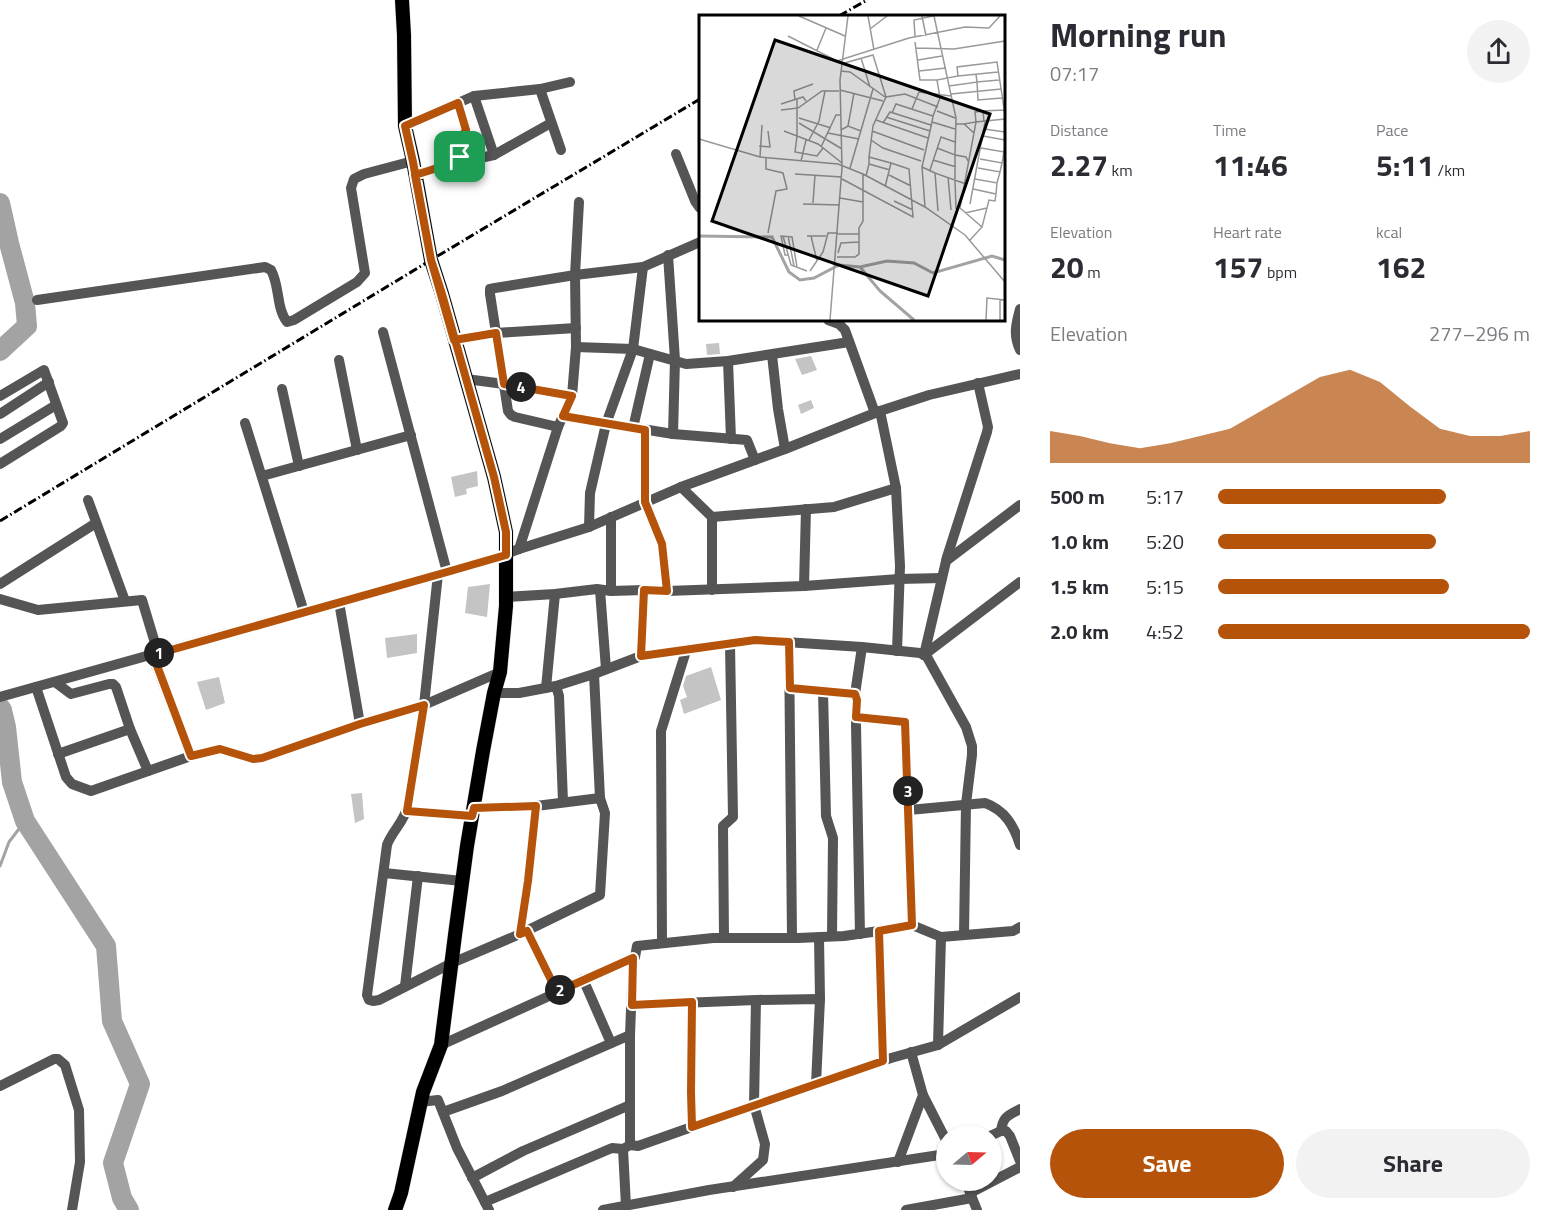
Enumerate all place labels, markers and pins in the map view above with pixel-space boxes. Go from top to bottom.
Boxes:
pin [434,131,485,182]
pin: 4 [506,372,536,402]
pin: 1 [144,638,174,668]
pin: 3 [893,776,923,806]
pin: 2 [545,975,575,1005]

